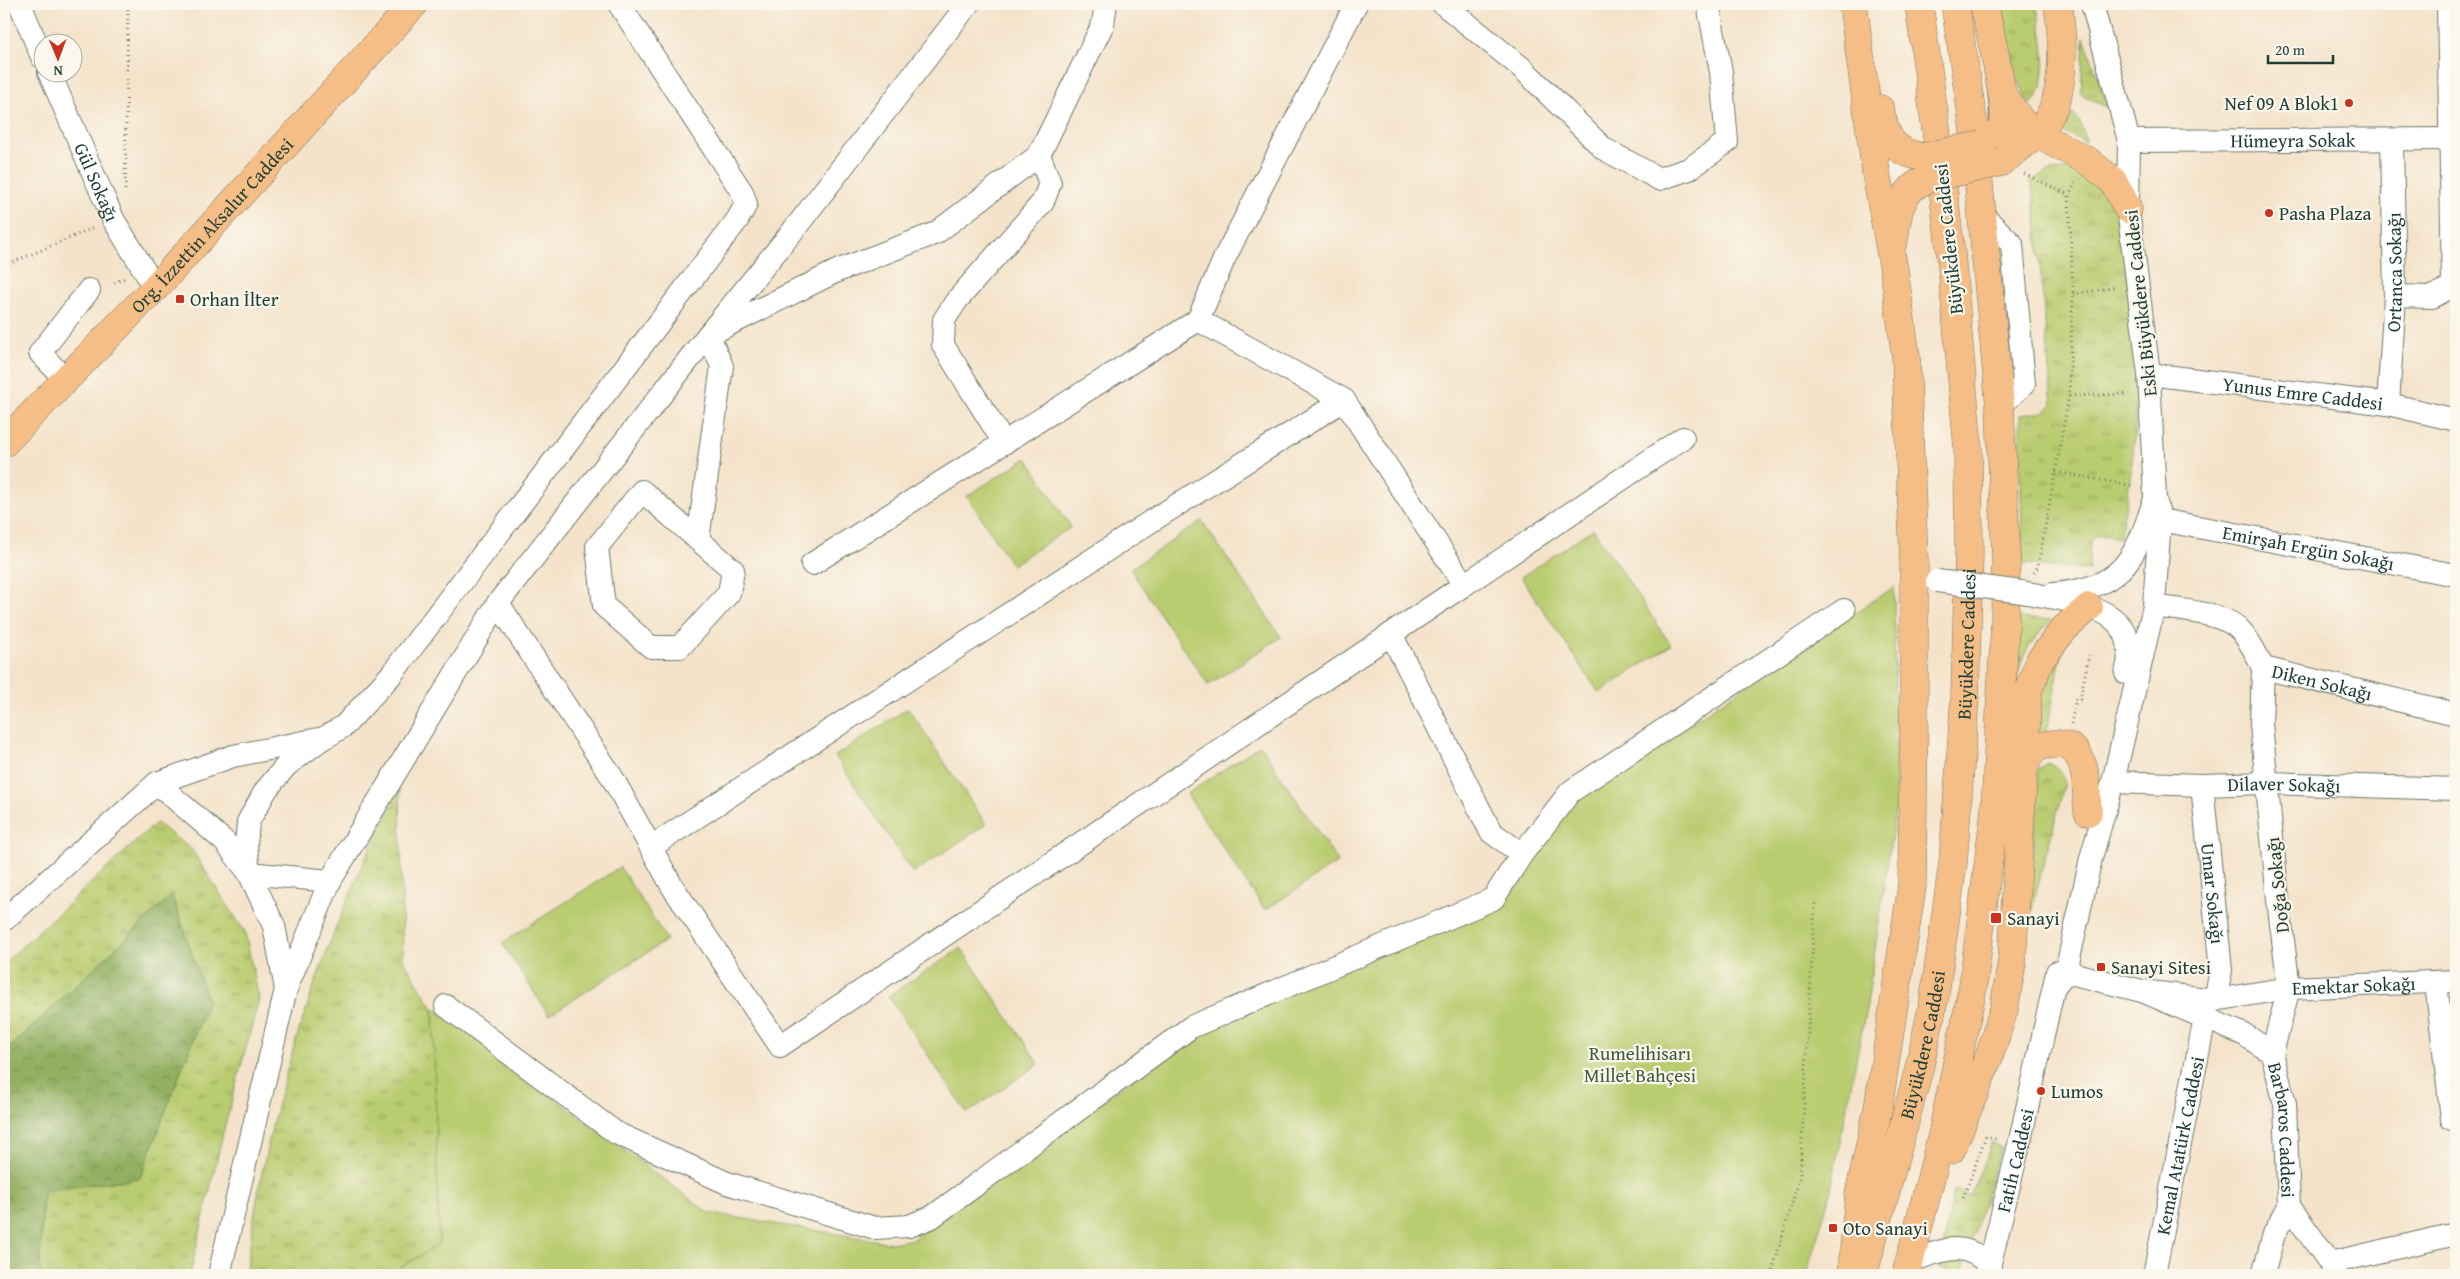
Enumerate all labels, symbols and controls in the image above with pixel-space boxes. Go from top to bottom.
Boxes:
north arrow [32,32,82,82]
scale bar [2268,32,2332,64]
text: 20 m [2275,39,2306,60]
text: N [53,61,63,81]
place label: Nef 09 A Blok1 [2225,89,2339,117]
marker: Nef 09 A Blok1 [2343,97,2355,109]
street label: Hümeyra Sokak [2230,126,2356,154]
street label: Org. İzzettin Aksalur Caddesi [124,131,300,319]
street label: Gül Sokağı [67,138,126,226]
street label: Büyükdere Caddesi [1926,162,1970,316]
place label: Pasha Plaza [2279,199,2371,227]
marker: Pasha Plaza [2263,207,2275,219]
street label: Eski Büyükdere Caddesi [2116,208,2164,398]
street label: Ortanca Sokağı [2379,212,2409,333]
place label: Orhan İlter [190,285,279,313]
marker: Orhan İlter [174,293,186,305]
street label: Yunus Emre Caddesi [2221,369,2385,417]
street label: Emirşah Ergün Sokağı [2220,518,2397,577]
street label: Büyükdere Caddesi [1949,568,1983,721]
street label: Diken Sokağı [2269,657,2375,708]
street label: Dilaver Sokağı [2227,769,2341,799]
street label: Doğa Sokağı [2258,836,2296,934]
street label: Umar Sokağı [2194,842,2232,945]
place label: Sanayi [2007,904,2060,932]
marker: Sanayi [1989,911,2003,925]
place label: Sanayi Sitesi [2111,953,2211,981]
marker: Sanayi Sitesi [2095,961,2107,973]
street label: Büyükdere Caddesi [1892,969,1952,1122]
street label: Emektar Sokağı [2291,969,2416,1002]
park label: Rumelihisarı Millet Bahçesi [1584,1039,1696,1089]
street label: Kemal Atatürk Caddesi [2148,1054,2211,1237]
street label: Barbaros Caddesi [2261,1059,2303,1198]
place label: Lumos [2051,1077,2103,1105]
marker: Lumos [2035,1085,2047,1097]
street label: Fatih Caddesi [1989,1106,2041,1215]
place label: Oto Sanayi [1843,1214,1928,1242]
marker: Oto Sanayi [1827,1222,1839,1234]

